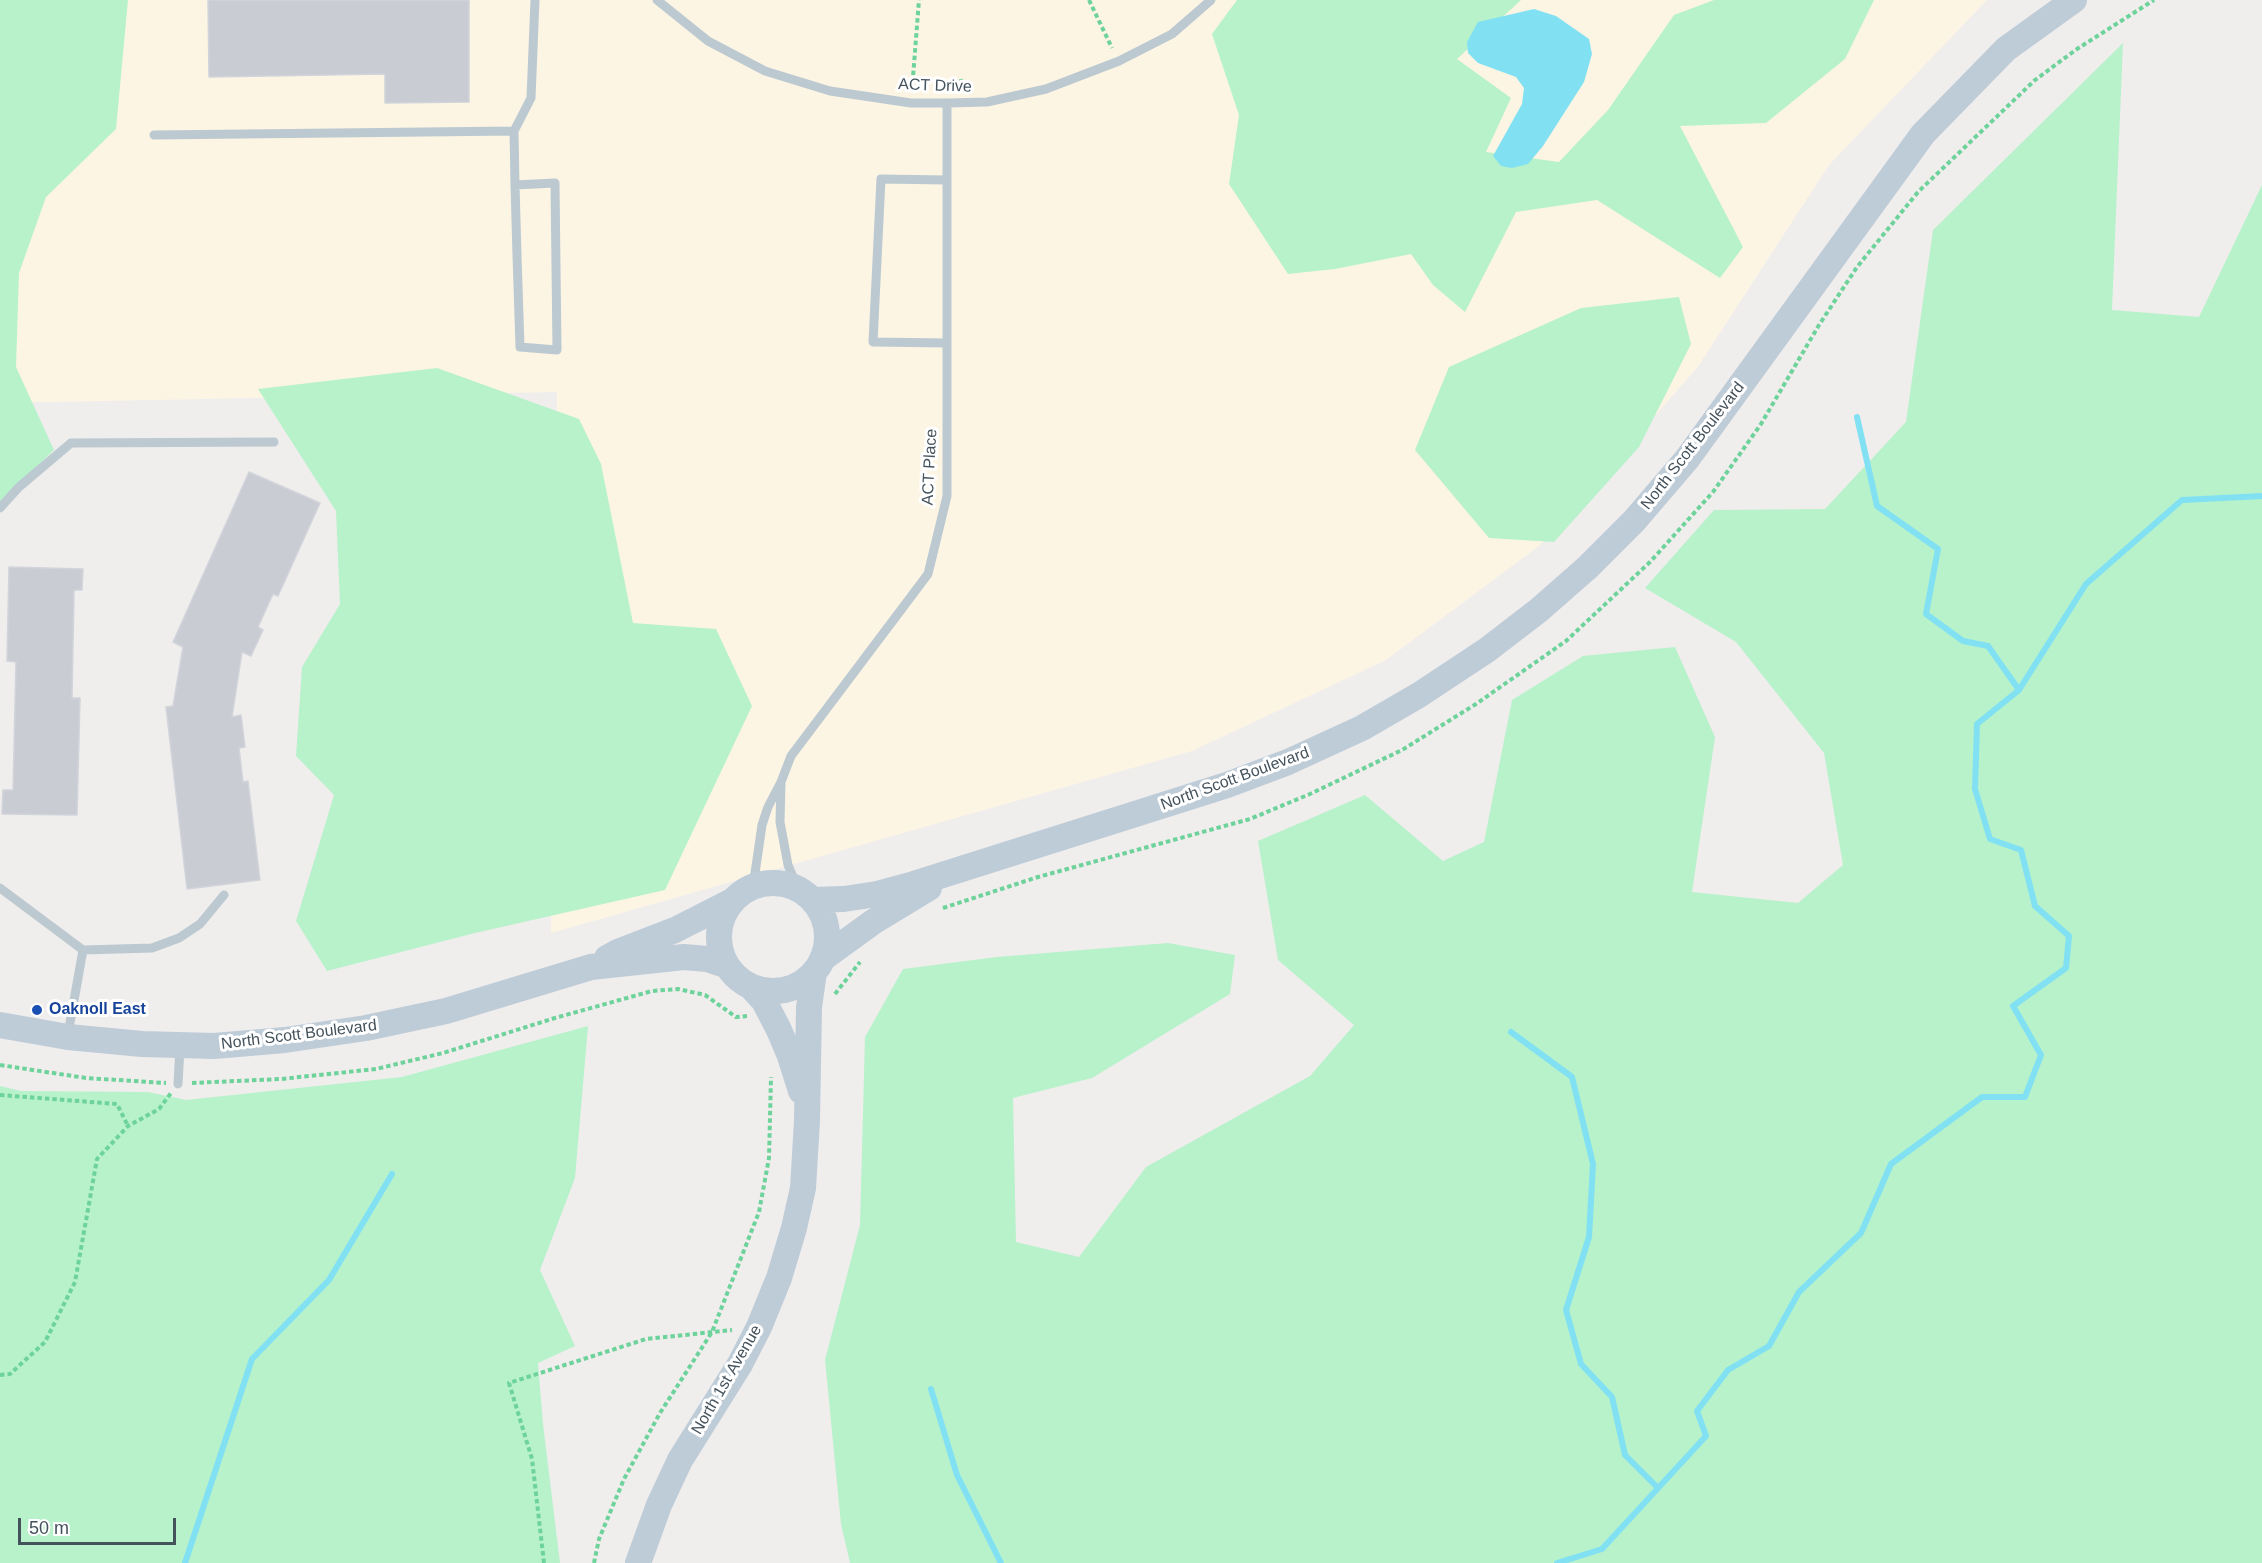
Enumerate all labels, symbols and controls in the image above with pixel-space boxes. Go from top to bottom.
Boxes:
street label: ACT Drive [898,75,972,97]
street label: North Scott Boulevard [1637,378,1749,514]
street label: ACT Place [918,428,942,506]
street label: North Scott Boulevard [1158,743,1312,815]
place label: Oaknoll East [49,1000,146,1020]
marker: Oaknoll East [30,1003,44,1017]
street label: North Scott Boulevard [220,1016,378,1054]
street label: North 1st Avenue [688,1322,766,1438]
scale bar [21,1506,178,1544]
text: 50 m [29,1518,69,1538]

